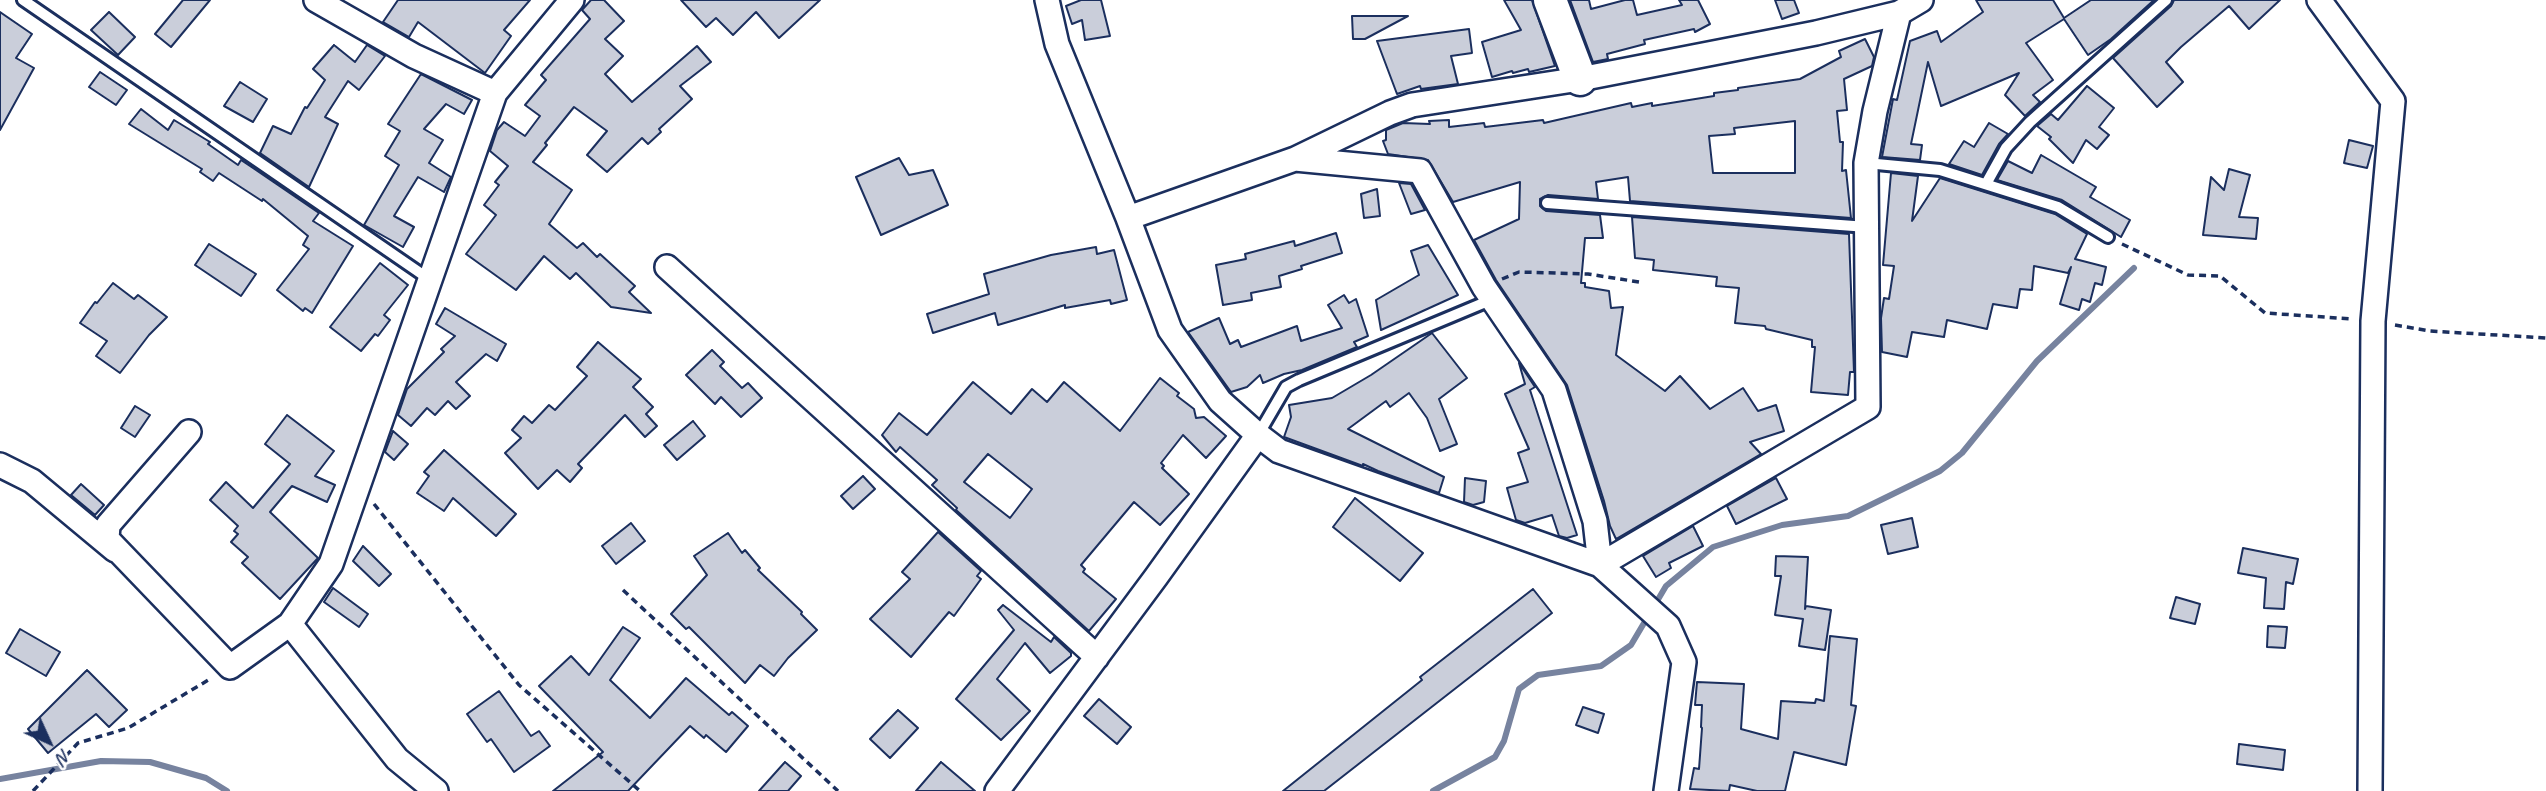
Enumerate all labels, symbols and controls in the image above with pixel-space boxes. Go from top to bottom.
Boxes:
north arrow [14,707,84,777]
text: N [51,744,76,769]

